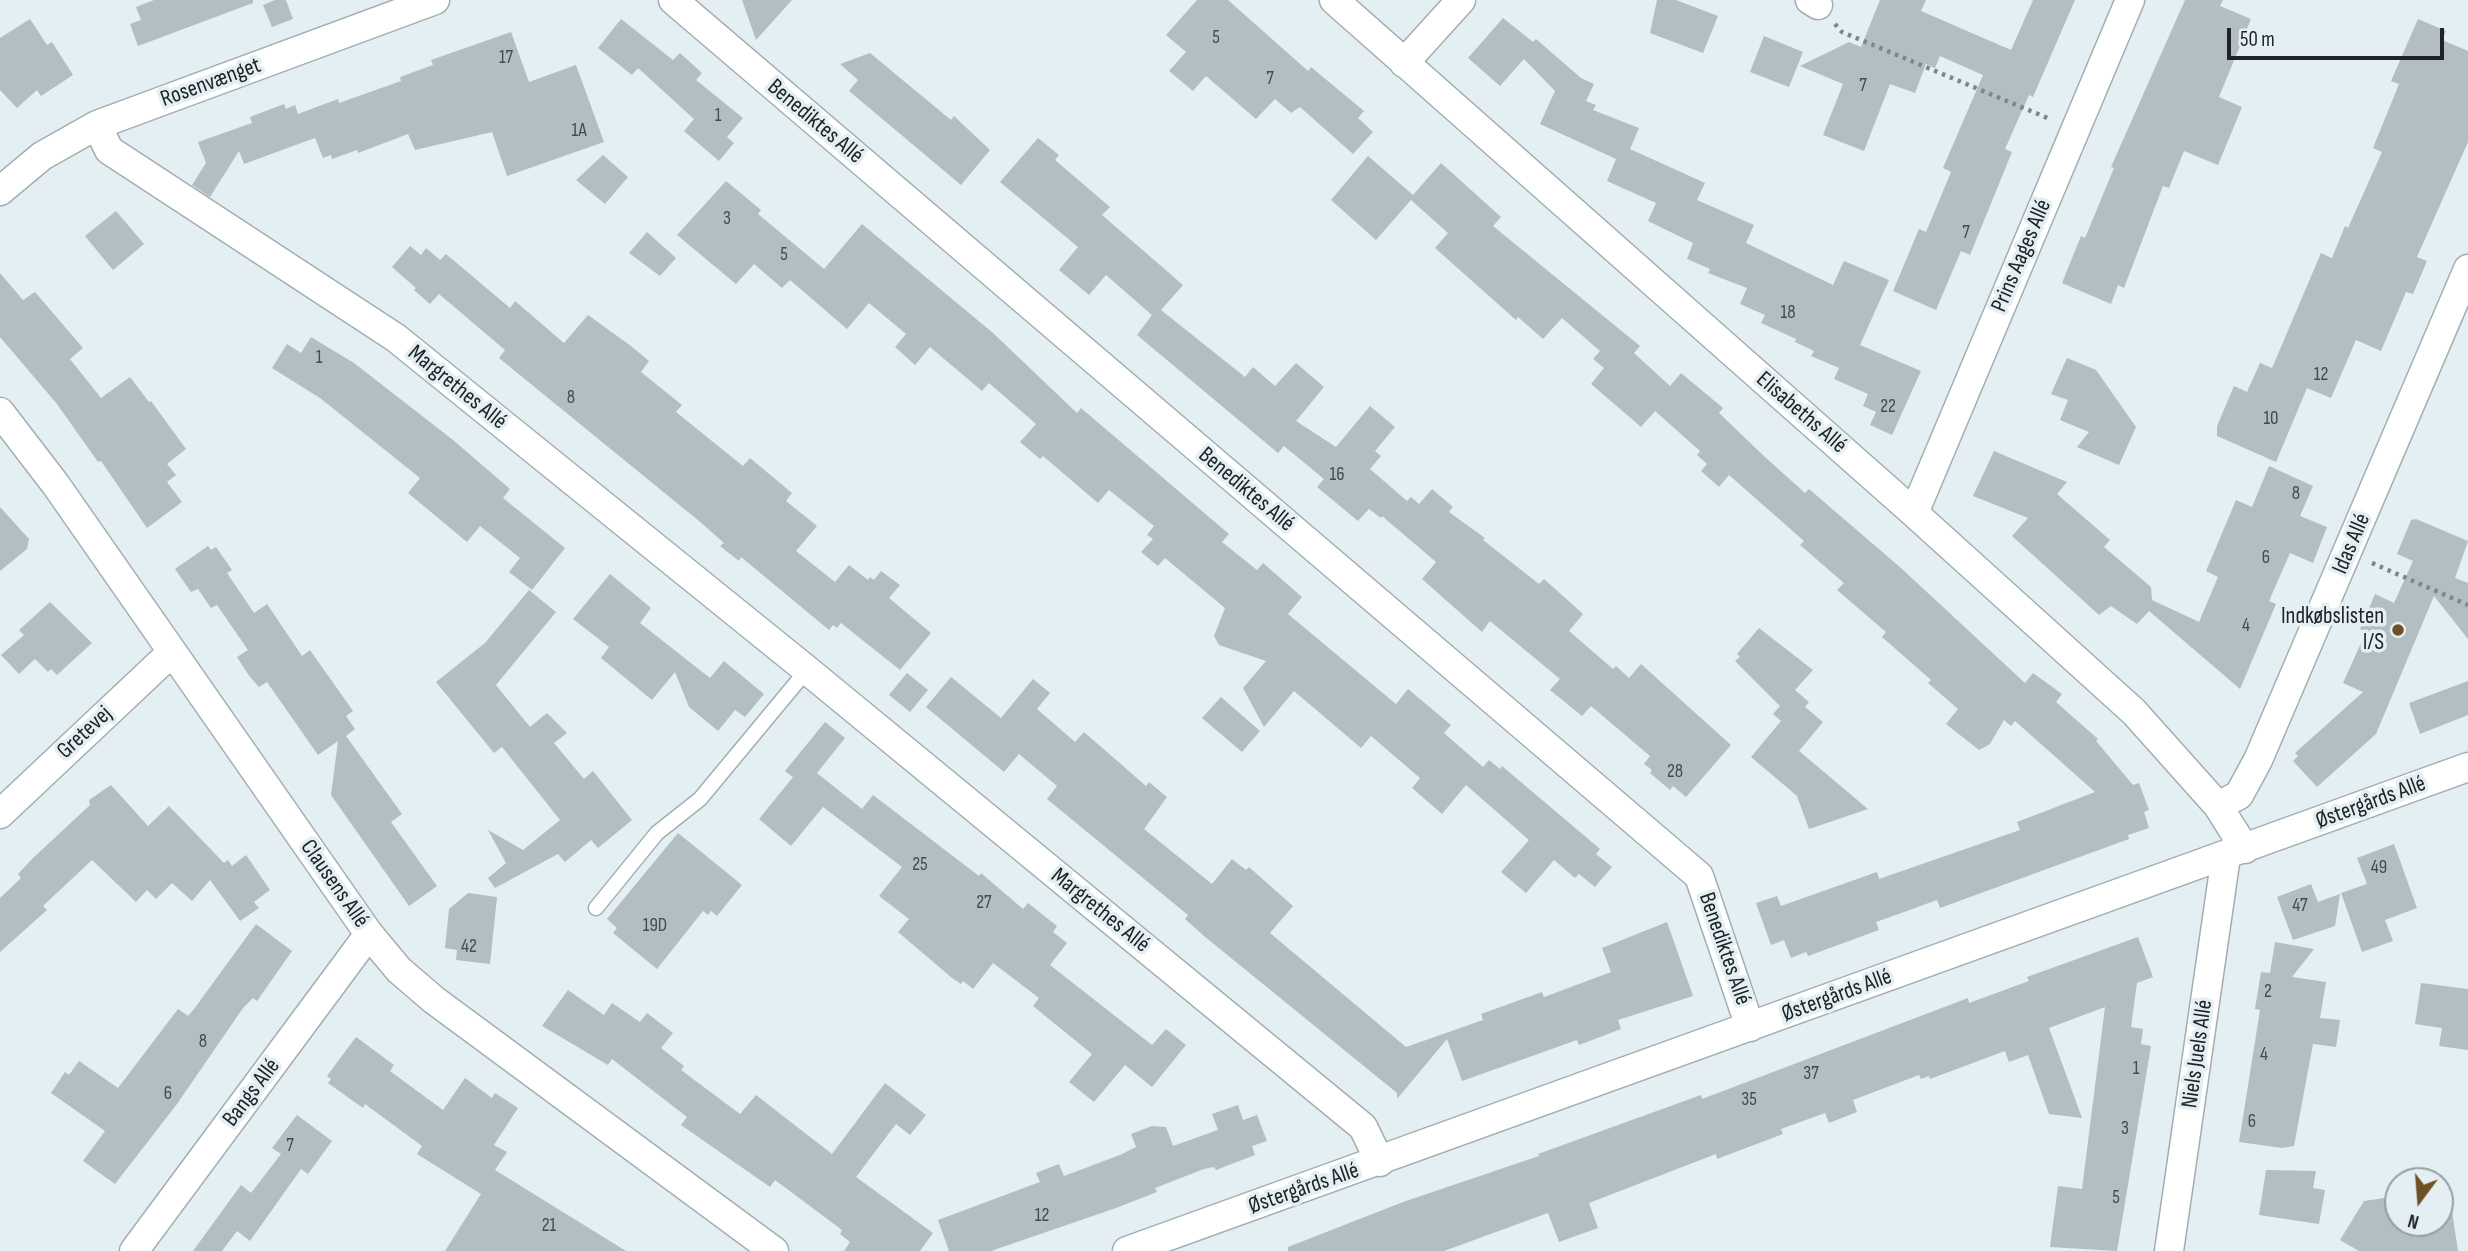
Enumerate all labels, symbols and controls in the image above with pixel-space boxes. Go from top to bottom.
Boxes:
scale bar [2230,14,2447,58]
house number: 5 [1212,27,1220,49]
text: 50 m [2240,27,2275,52]
house number: 17 [499,47,513,69]
street label: Rosenvænget [157,52,265,114]
house number: 7 [1266,68,1274,90]
street label: Benediktes Allé [761,74,869,170]
house number: 7 [1859,75,1867,97]
house number: 1 [715,105,721,127]
house number: 1A [571,120,587,142]
street label: Prins Aages Allé [1986,196,2058,316]
house number: 3 [723,208,731,230]
house number: 7 [1962,222,1970,244]
house number: 5 [780,244,788,266]
house number: 18 [1781,302,1795,324]
street label: Margrethes Allé [402,340,512,436]
house number: 1 [316,347,322,369]
house number: 12 [2314,364,2328,386]
street label: Elisabeths Allé [1750,366,1852,460]
house number: 8 [567,387,575,409]
house number: 22 [1880,396,1896,418]
house number: 10 [2263,408,2279,430]
street label: Benediktes Allé [1192,442,1300,538]
house number: 16 [1330,464,1344,486]
house number: 8 [2292,483,2300,505]
street label: Idas Allé [2327,510,2377,578]
house number: 6 [2262,547,2270,569]
place label: Indkøbslisten I/S [2281,603,2384,657]
house number: 4 [2242,615,2250,637]
marker: Indkøbslisten I/S [2390,622,2406,638]
street label: Gretevej [52,701,118,765]
house number: 28 [1667,761,1683,783]
street label: Østergårds Allé [2312,770,2430,836]
street label: Clausens Allé [294,835,374,933]
house number: 25 [912,854,928,876]
house number: 49 [2371,857,2387,879]
street label: Margrethes Allé [1045,863,1155,959]
street label: Benediktes Allé [1692,889,1756,1009]
house number: 27 [976,892,992,914]
house number: 47 [2292,895,2308,917]
house number: 19D [643,915,667,937]
house number: 42 [461,936,477,958]
street label: Østergårds Allé [1778,963,1896,1029]
house number: 2 [2264,981,2272,1003]
street label: Niels Juels Allé [2177,998,2219,1110]
house number: 8 [199,1031,207,1053]
house number: 4 [2260,1044,2268,1066]
street label: Bangs Allé [217,1054,287,1132]
house number: 1 [2133,1058,2139,1080]
house number: 37 [1803,1063,1819,1085]
house number: 6 [164,1083,172,1105]
house number: 35 [1741,1089,1757,1111]
house number: 6 [2248,1111,2256,1133]
house number: 3 [2121,1118,2129,1140]
house number: 7 [286,1135,294,1157]
street label: Østergårds Allé [1245,1157,1363,1221]
north arrow [2384,1167,2454,1237]
house number: 5 [2112,1187,2120,1209]
house number: 12 [1035,1205,1049,1227]
text: N [2406,1208,2422,1233]
house number: 21 [542,1215,556,1237]

